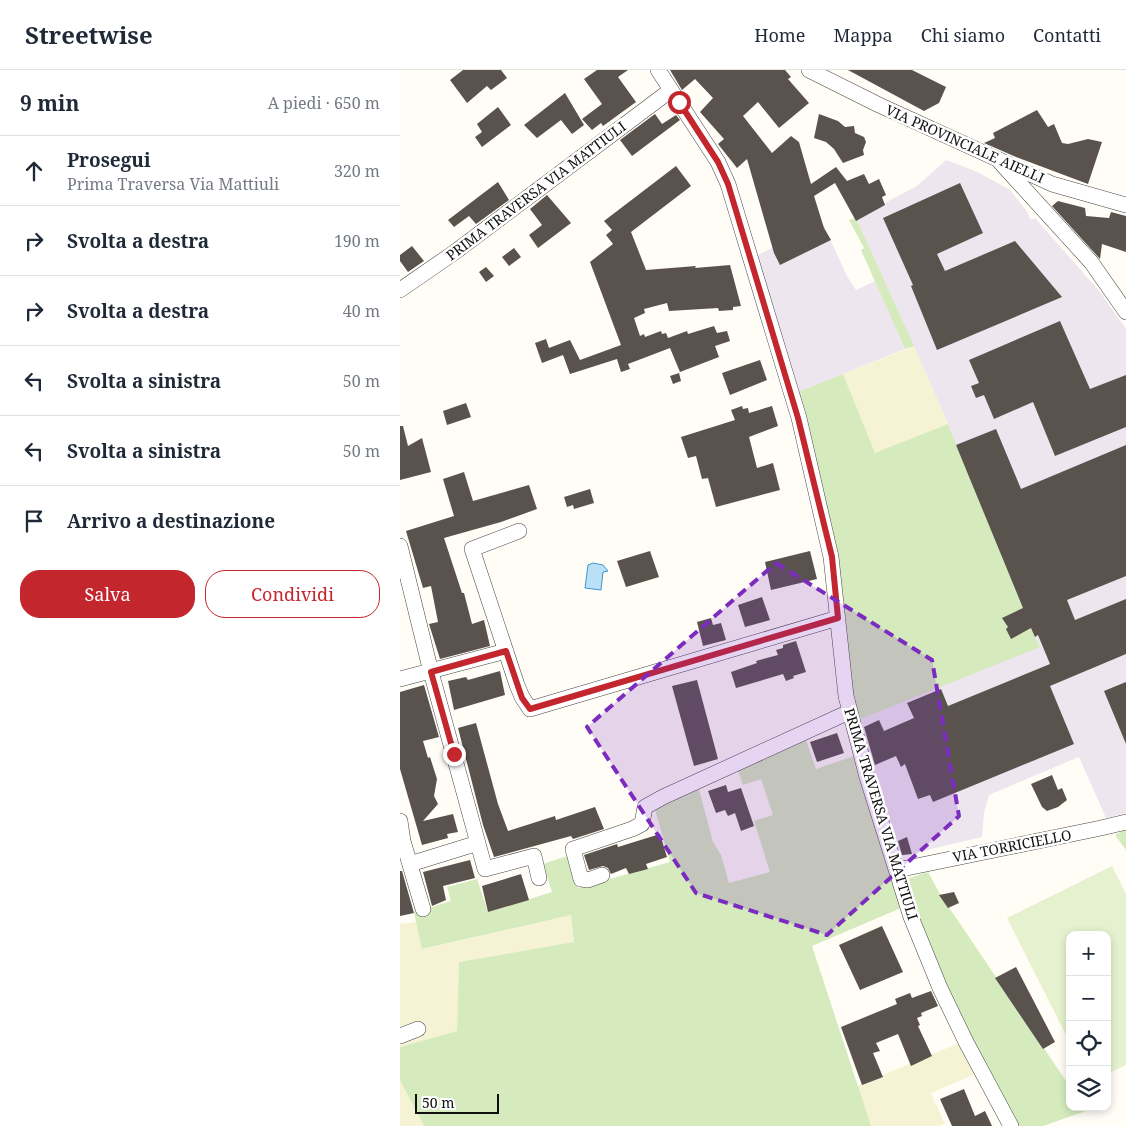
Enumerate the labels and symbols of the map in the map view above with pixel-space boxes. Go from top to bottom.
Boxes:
route start [668,91,691,114]
street label: VIA PROVINCIALE AIELLI [883,100,1048,187]
street label: PRIMA TRAVERSA VIA MATTIULI [442,117,630,265]
street label: PRIMA TRAVERSA VIA MATTIULI [840,706,923,922]
route end [443,743,466,766]
street label: VIA TORRICIELLO [951,825,1073,866]
scale bar [415,1091,499,1114]

